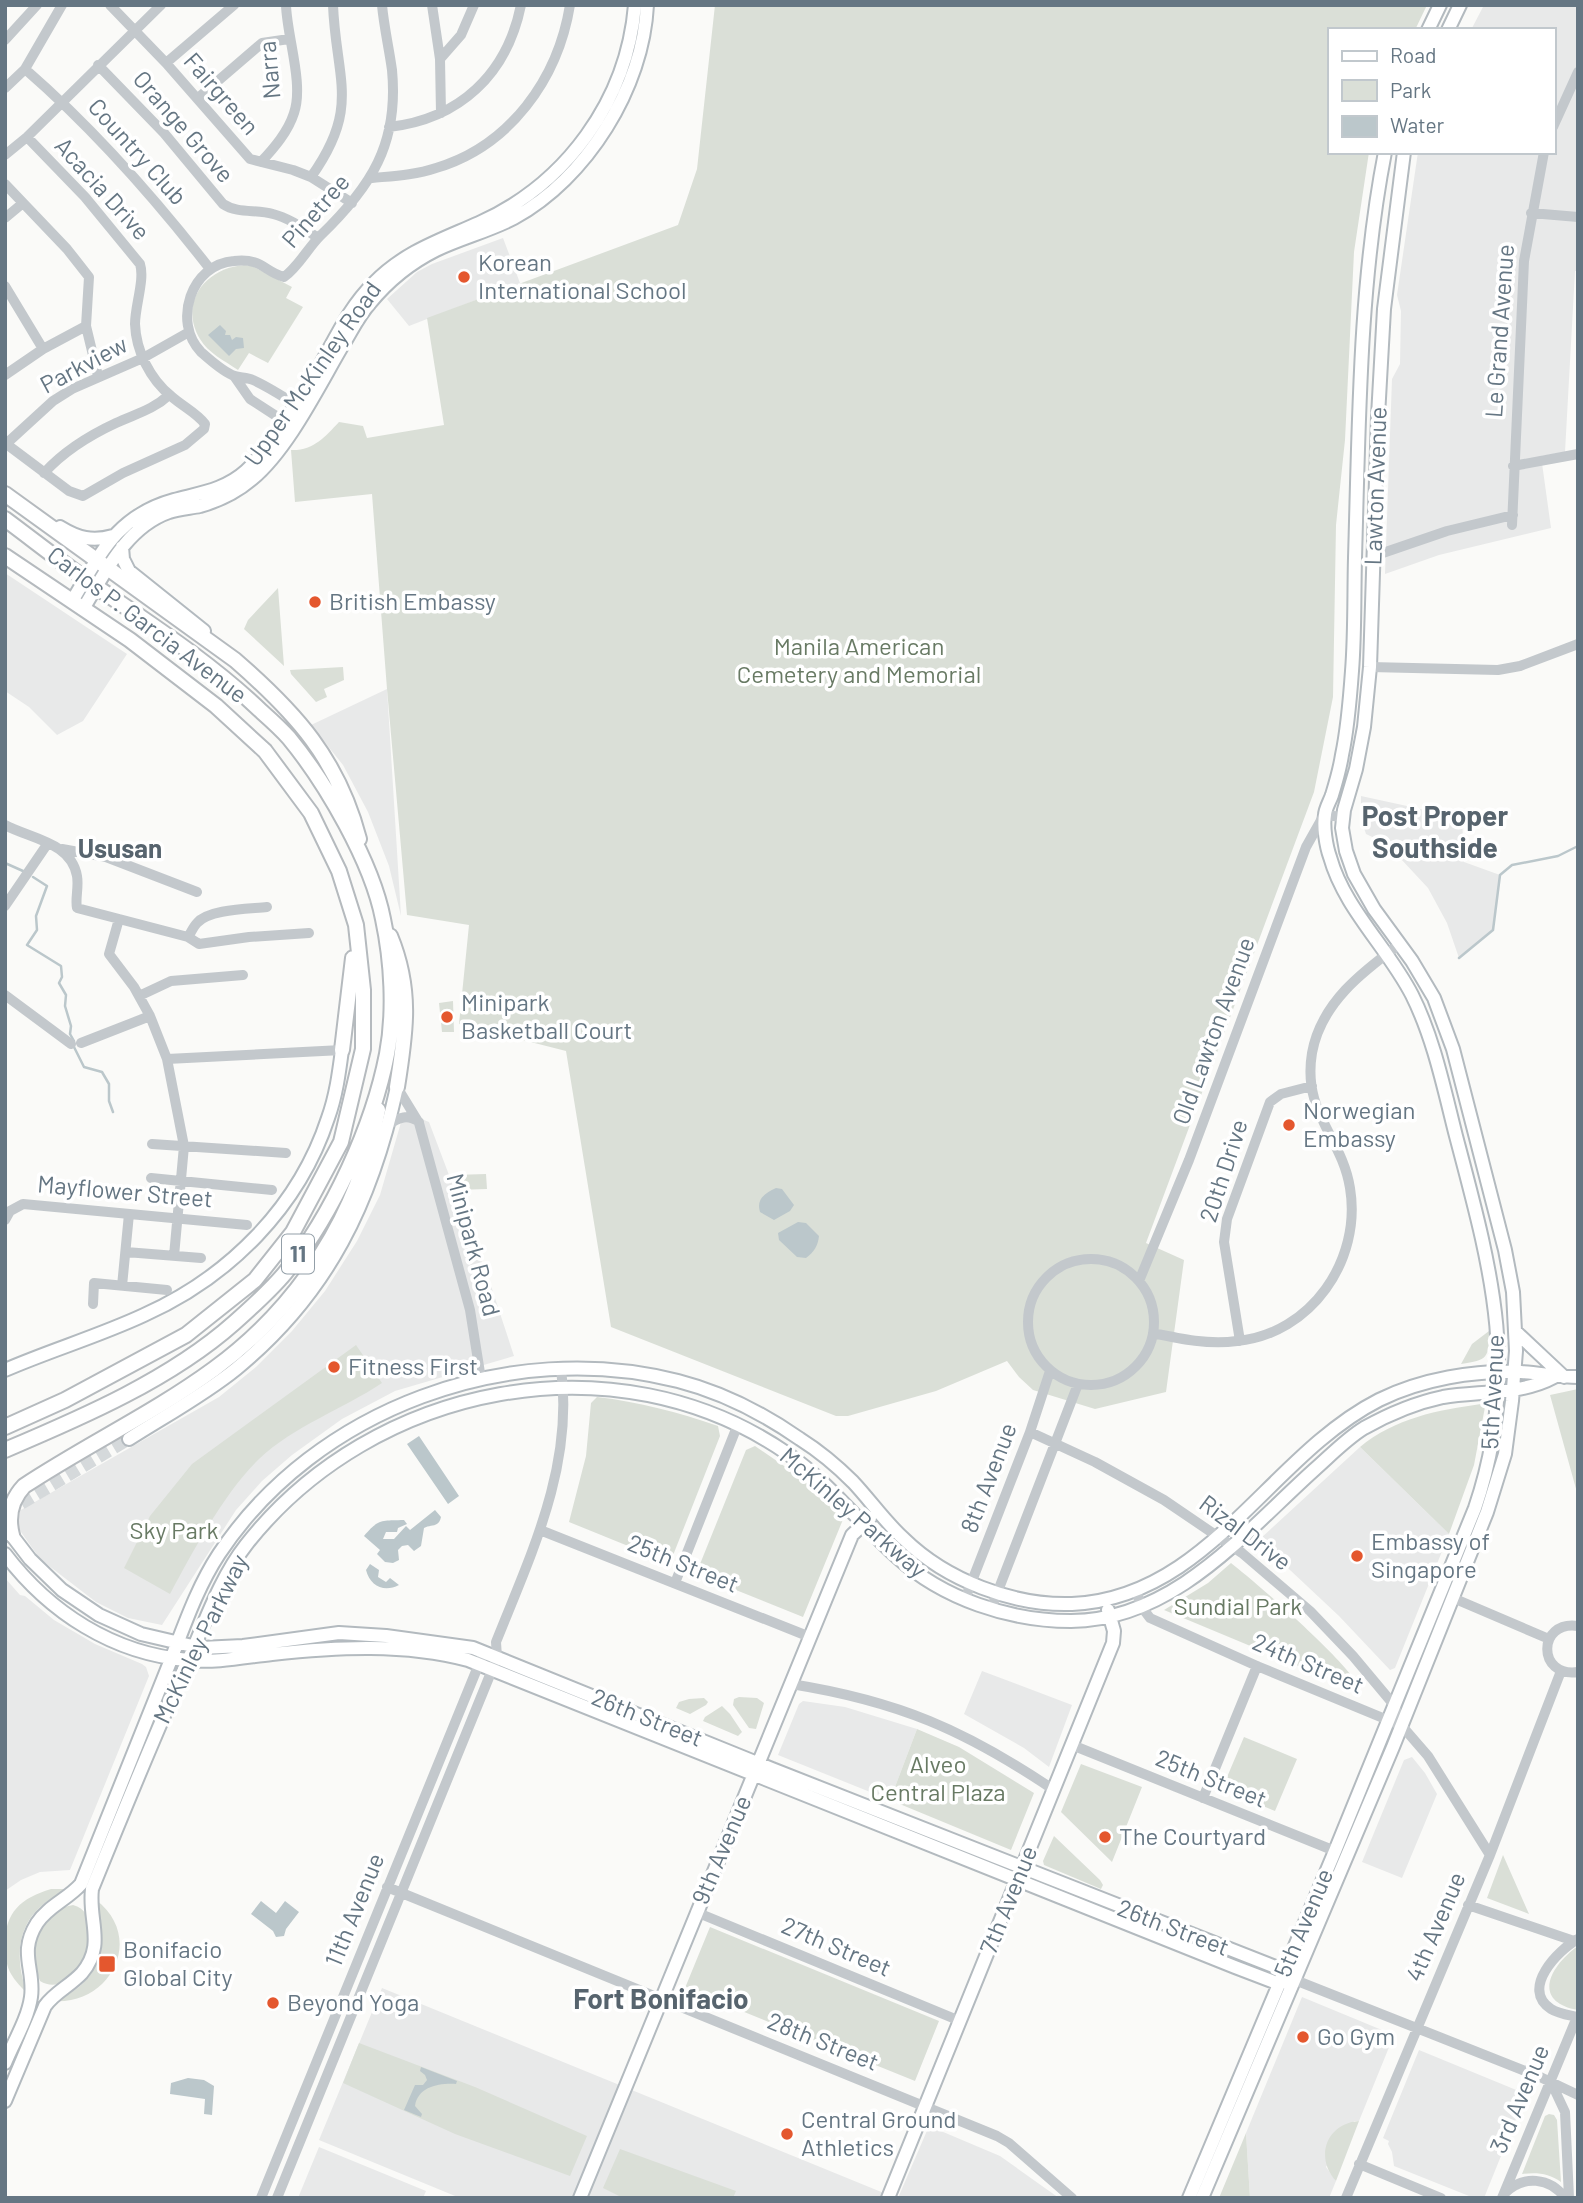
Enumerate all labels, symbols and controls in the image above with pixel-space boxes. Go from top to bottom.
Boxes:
legend [1328,28,1555,154]
street label: Narra [252,40,285,100]
text: Road [1390,42,1436,67]
street label: Fairgreen [178,46,266,140]
street label: Orange Grove [128,64,241,188]
text: Park [1390,77,1431,102]
street label: Country Club [83,92,194,210]
text: Water [1390,112,1445,137]
street label: Acacia Drive [49,131,157,245]
street label: Pinetree [275,167,355,253]
street label: Le Grand Avenue [1478,243,1519,419]
place label: Korean International School [478,247,687,304]
marker: Korean International School [456,269,472,285]
street label: Upper McKinley Road [237,275,386,471]
street label: Parkview [35,329,132,399]
street label: Lawton Avenue [1357,406,1392,566]
street label: Carlos P. Garcia Avenue [42,539,253,708]
place label: British Embassy [329,586,496,615]
marker: British Embassy [307,594,323,610]
park label: Manila American Cemetery and Memorial [737,631,981,688]
district label: Post Proper Southside [1362,798,1508,864]
district label: Ususan [78,832,162,863]
street label: Old Lawton Avenue [1165,933,1260,1128]
place label: Minipark Basketball Court [461,987,632,1044]
marker: Minipark Basketball Court [439,1009,455,1025]
place label: Norwegian Embassy [1303,1095,1416,1152]
street label: 20th Drive [1192,1115,1253,1226]
marker: Norwegian Embassy [1281,1117,1297,1133]
street label: Mayflower Street [36,1168,214,1213]
street label: Minipark Road [441,1170,507,1319]
road number: 11 [282,1234,314,1274]
street label: 5th Avenue [1474,1334,1509,1450]
place label: Fitness First [348,1351,478,1380]
marker: Fitness First [326,1359,342,1375]
street label: 8th Avenue [953,1418,1022,1536]
street label: McKinley Parkway [775,1440,933,1583]
street label: Rizal Drive [1194,1488,1298,1576]
park label: Sky Park [129,1515,219,1544]
place label: Embassy of Singapore [1371,1526,1490,1583]
street label: 25th Street [624,1527,743,1598]
marker: Embassy of Singapore [1349,1548,1365,1564]
street label: McKinley Parkway [146,1549,253,1728]
park label: Sundial Park [1174,1591,1302,1620]
street label: 24th Street [1249,1626,1369,1699]
street label: 26th Street [588,1681,707,1752]
street label: 25th Street [1152,1742,1271,1813]
park label: Alveo Central Plaza [870,1749,1006,1806]
street label: 9th Avenue [685,1791,756,1908]
place label: The Courtyard [1119,1821,1266,1850]
marker: The Courtyard [1097,1829,1113,1845]
street label: 7th Avenue [973,1841,1042,1958]
street label: 11th Avenue [318,1849,389,1970]
street label: 5th Avenue [1267,1864,1338,1981]
street label: 4th Avenue [1399,1867,1471,1985]
street label: 26th Street [1114,1892,1233,1961]
street label: 27th Street [777,1910,896,1982]
place label: Bonifacio Global City [123,1934,233,1991]
marker: Bonifacio Global City [97,1954,117,1974]
district label: Fort Bonifacio [573,1981,749,2015]
place label: Beyond Yoga [287,1987,419,2016]
marker: Beyond Yoga [265,1995,281,2011]
street label: 28th Street [764,2005,883,2076]
place label: Go Gym [1317,2021,1395,2050]
marker: Go Gym [1295,2029,1311,2045]
street label: 3rd Avenue [1483,2040,1554,2157]
place label: Central Ground Athletics [801,2104,956,2161]
marker: Central Ground Athletics [779,2126,795,2142]

